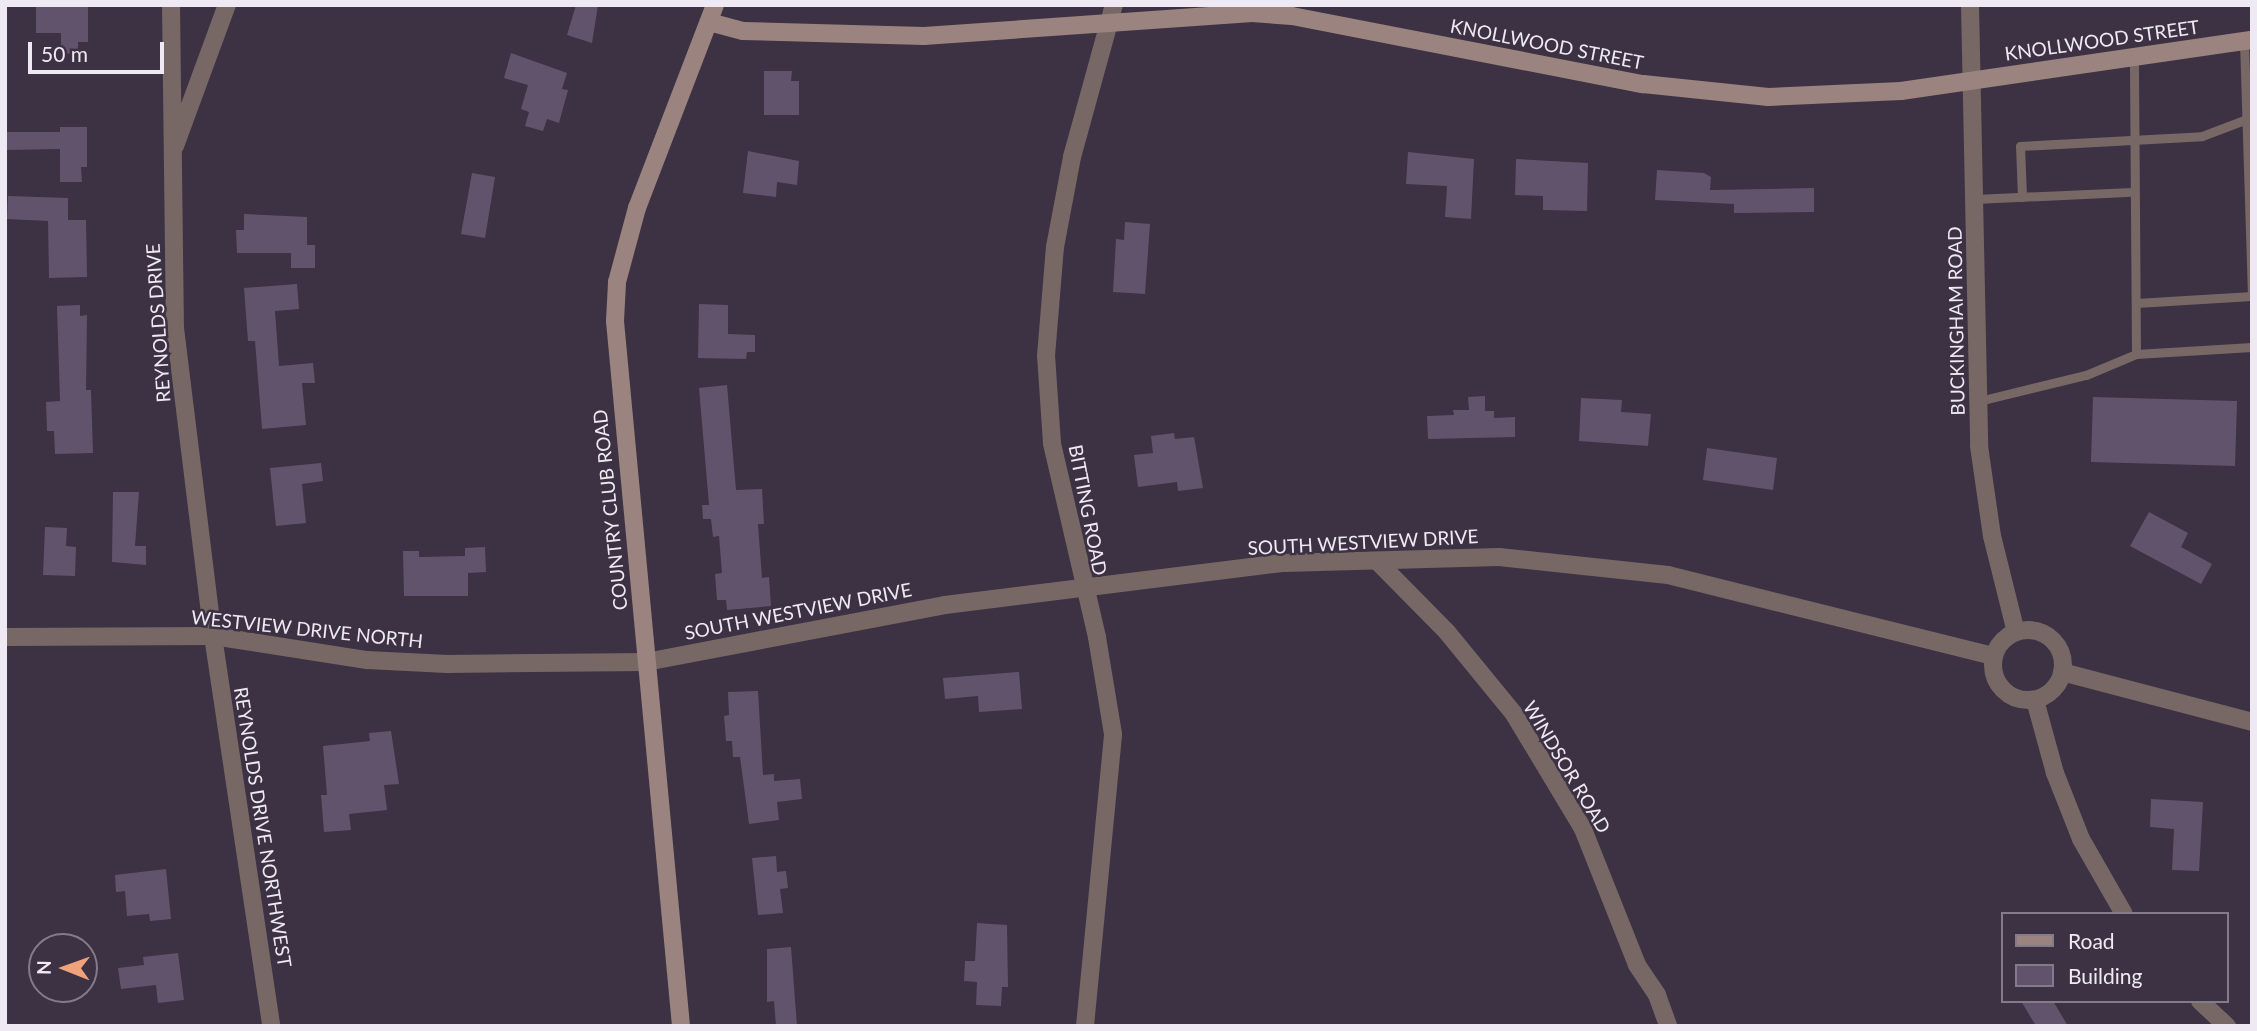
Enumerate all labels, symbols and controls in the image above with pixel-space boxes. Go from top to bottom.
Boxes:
street label: KNOLLWOOD STREET [1448,14,1646,74]
street label: KNOLLWOOD STREET [2003,15,2201,65]
scale bar [32,28,168,72]
text: 50 m [41,41,88,66]
street label: BUCKINGHAM ROAD [1943,226,1969,416]
street label: REYNOLDS DRIVE [141,243,175,403]
street label: COUNTRY CLUB ROAD [588,408,632,612]
street label: BITTING ROAD [1064,443,1112,577]
street label: SOUTH WESTVIEW DRIVE [1247,525,1479,559]
street label: SOUTH WESTVIEW DRIVE [682,578,914,644]
street label: WESTVIEW DRIVE NORTH [190,605,424,653]
street label: REYNOLDS DRIVE NORTHWEST [230,685,296,969]
street label: WINDSOR ROAD [1519,697,1615,837]
legend [2002,912,2229,1003]
text: Road [2068,928,2115,953]
north arrow [28,933,98,1003]
text: N [32,960,55,975]
text: Building [2068,963,2143,988]

